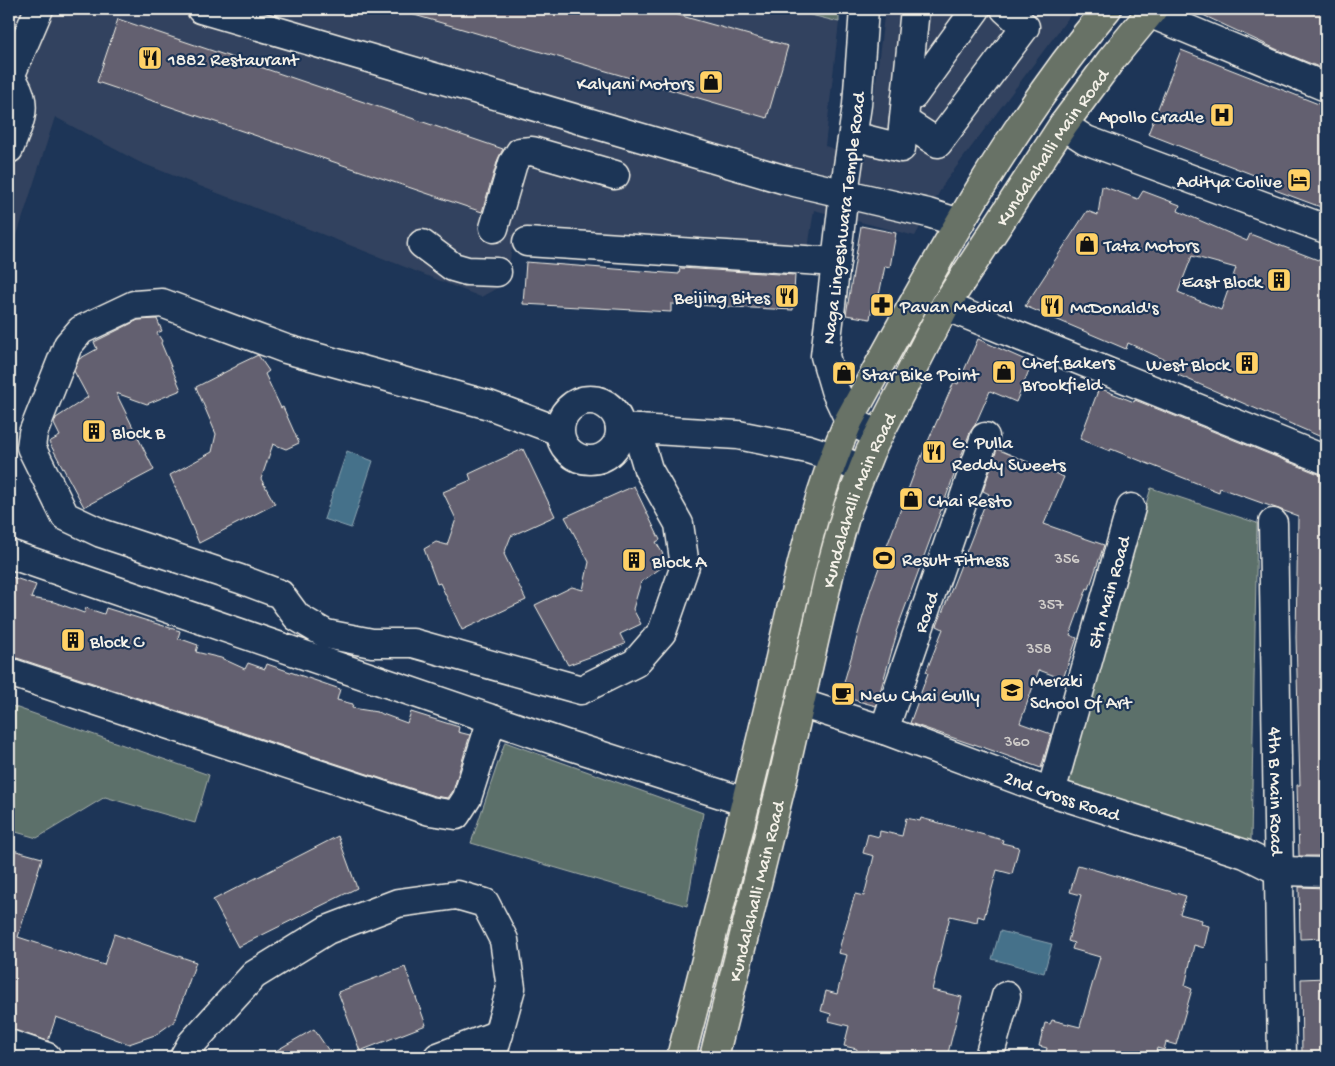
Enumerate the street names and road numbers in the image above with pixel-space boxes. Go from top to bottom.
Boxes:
street label: Kundalahalli Main Road [992,64,1117,232]
street label: Naga Lingeshwara Temple Road [819,89,873,346]
street label: Kundalahalli Main Road [819,408,904,590]
street label: 5th Main Road [1084,532,1138,651]
street label: Road [910,588,946,636]
street label: 4th B Main Road [1261,727,1287,857]
street label: 2nd Cross Road [1000,767,1124,829]
street label: Kundalahalli Main Road [725,797,792,985]

